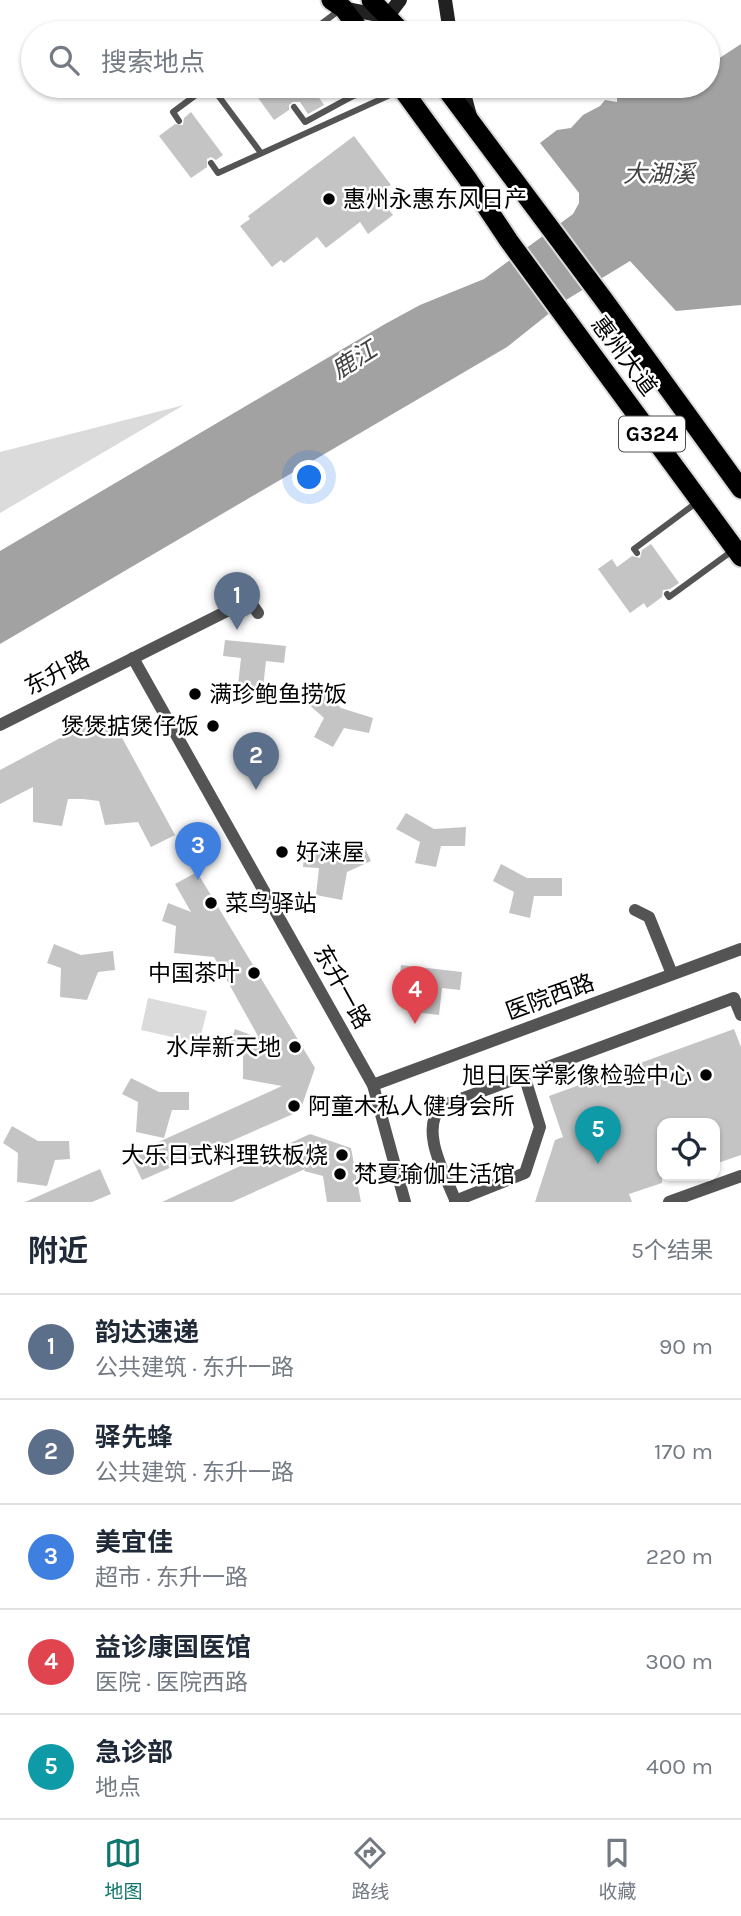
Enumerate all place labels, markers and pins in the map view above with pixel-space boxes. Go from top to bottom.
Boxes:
place label: 惠州永惠东风日产 [343,186,527,213]
marker: 惠州永惠东风日产 [321,191,337,207]
pin: 1 [214,572,260,630]
place label: 满珍鲍鱼捞饭 [209,681,347,708]
marker: 满珍鲍鱼捞饭 [187,686,203,702]
place label: 煲煲掂煲仔饭 [61,713,199,740]
marker: 煲煲掂煲仔饭 [205,718,221,734]
pin: 2 [233,732,279,790]
pin: 3 [175,822,221,880]
place label: 好涞屋 [296,839,365,866]
marker: 好涞屋 [274,844,290,860]
place label: 菜鸟驿站 [225,890,317,917]
marker: 菜鸟驿站 [203,895,219,911]
place label: 中国茶叶 [148,960,240,987]
marker: 中国茶叶 [246,965,262,981]
pin: 4 [392,966,438,1024]
place label: 水岸新天地 [166,1034,281,1061]
marker: 水岸新天地 [287,1039,303,1055]
place label: 旭日医学影像检验中心 [462,1062,692,1089]
marker: 旭日医学影像检验中心 [698,1067,714,1083]
place label: 阿童木私人健身会所 [308,1093,515,1120]
marker: 阿童木私人健身会所 [286,1098,302,1114]
pin: 5 [575,1106,621,1164]
place label: 大乐日式料理铁板烧 [121,1142,328,1169]
marker: 大乐日式料理铁板烧 [334,1147,350,1163]
place label: 梵夏瑜伽生活馆 [354,1161,515,1188]
marker: 梵夏瑜伽生活馆 [332,1166,348,1182]

